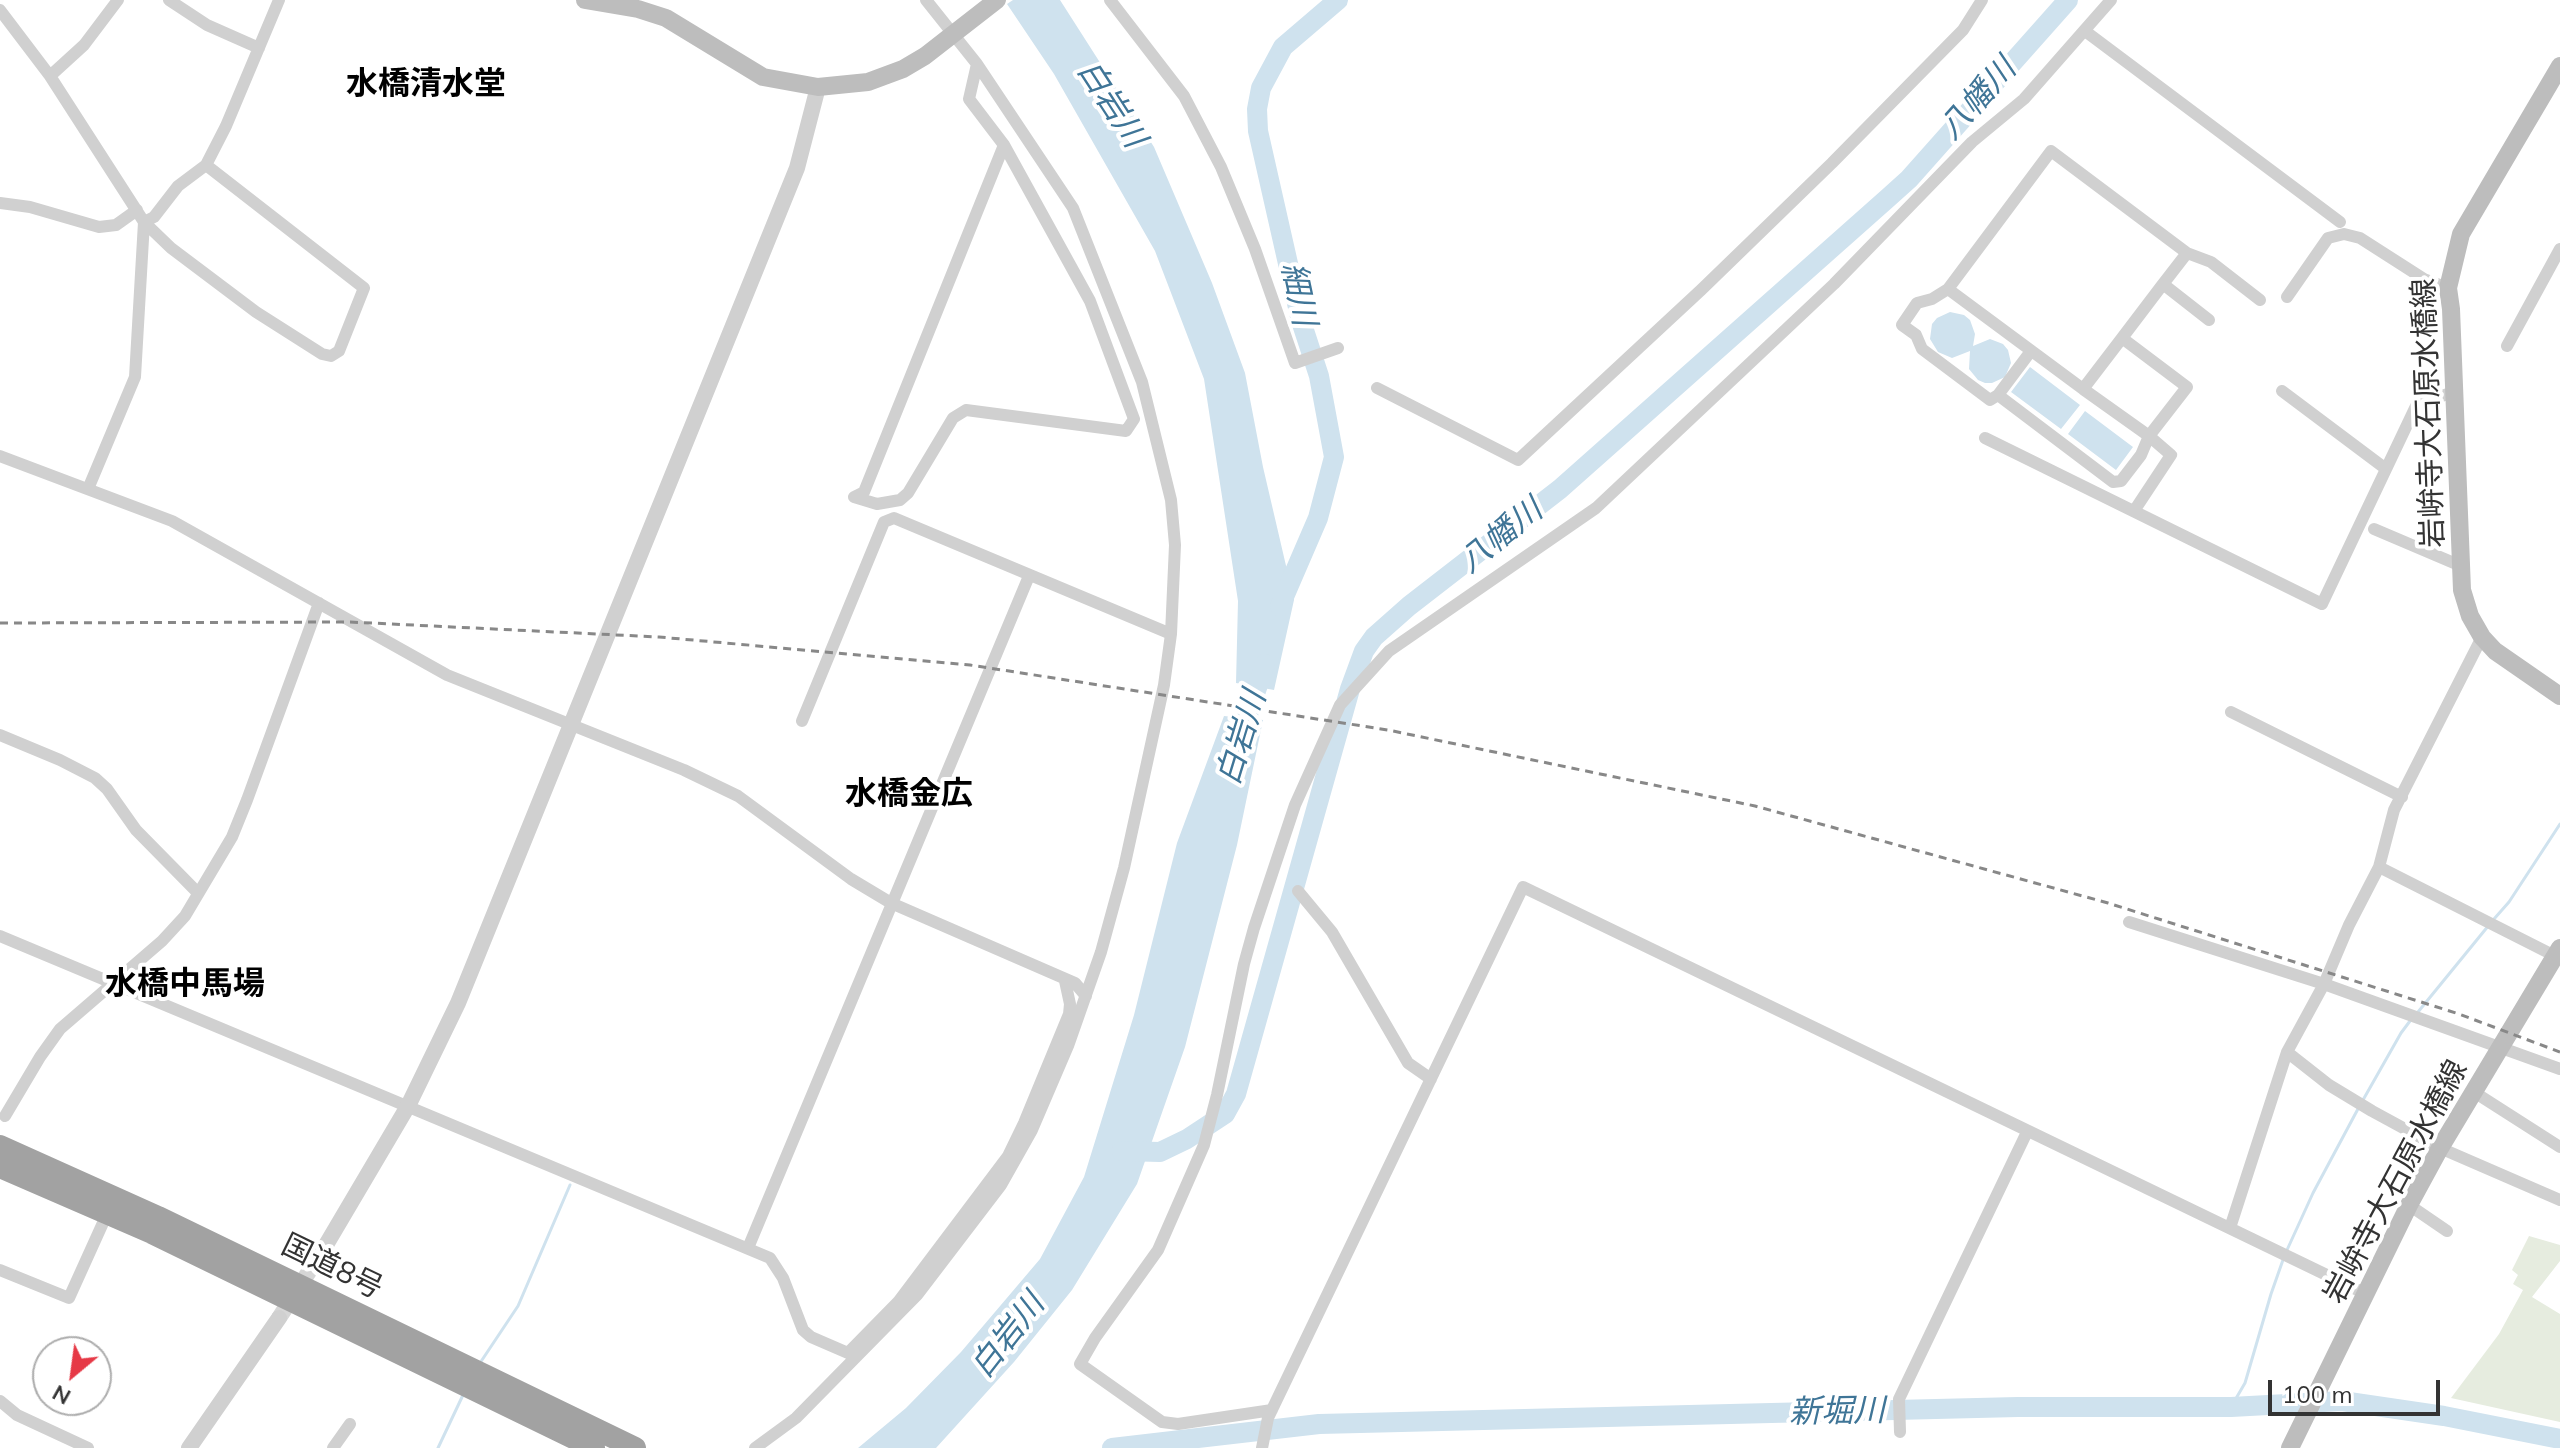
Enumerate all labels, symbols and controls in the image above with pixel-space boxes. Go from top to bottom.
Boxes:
water label: 八幡川 [1932,50,2024,148]
water label: 白岩川 [1069,53,1153,155]
district label: 水橋清水堂 [346,65,506,103]
water label: 細川 [1273,259,1323,329]
street label: 岩峅寺大石原水橋線 [2406,277,2452,549]
water label: 八幡川 [1452,491,1550,581]
water label: 白岩川 [1210,686,1274,790]
district label: 水橋金広 [845,775,973,813]
district label: 水橋中馬場 [105,965,265,1003]
street label: 岩峅寺大石原水橋線 [2317,1054,2475,1310]
street label: 国道8号 [276,1227,388,1307]
water label: 白岩川 [963,1286,1053,1386]
north arrow [32,1336,112,1416]
scale bar [2272,1364,2444,1414]
text: N [47,1379,75,1412]
text: 100 m [2282,1379,2353,1409]
water label: 新堀川 [1789,1392,1885,1432]

